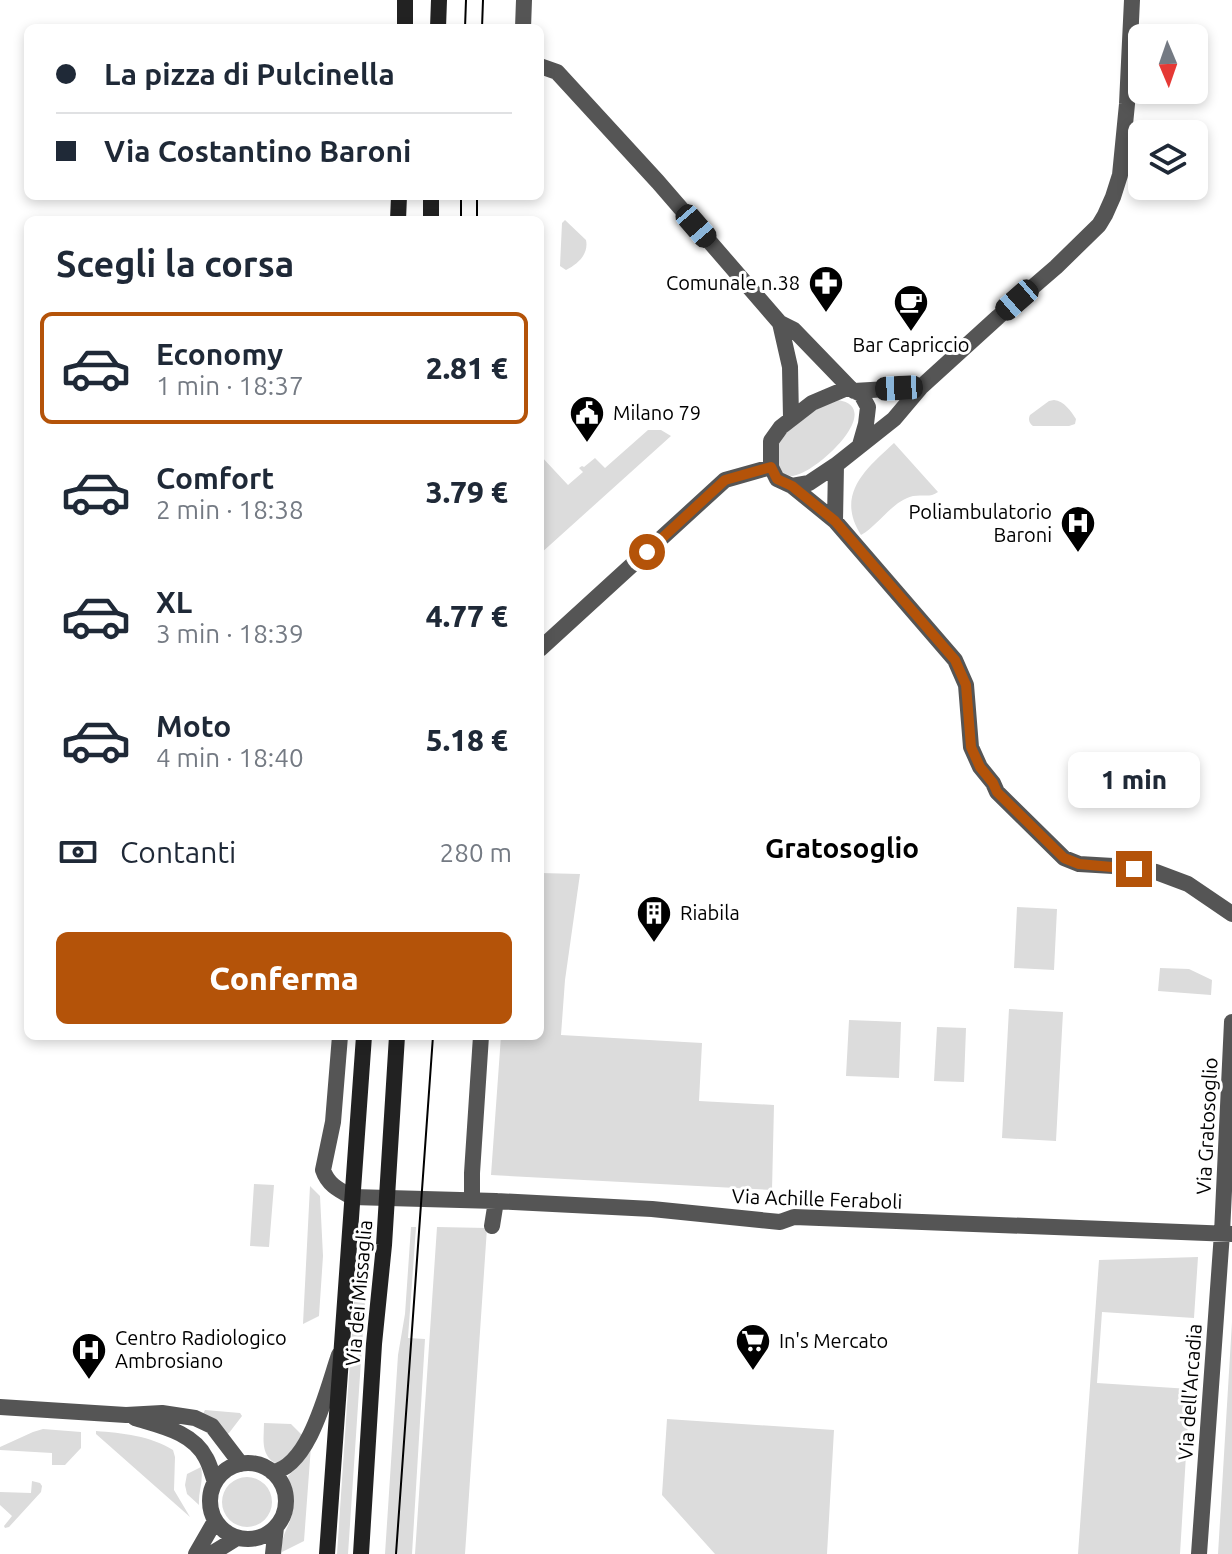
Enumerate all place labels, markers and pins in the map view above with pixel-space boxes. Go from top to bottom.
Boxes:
pharmacy icon: Comunale n.38 [807,264,845,314]
place label: Comunale n.38 [666,271,800,294]
cafe icon: Bar Capriccio [892,283,930,333]
place label: Bar Capriccio [853,333,969,356]
public building icon: Milano 79 [568,394,606,444]
place label: Milano 79 [613,401,701,424]
place label: Poliambulatorio Baroni [909,500,1052,546]
hospital icon: Poliambulatorio Baroni [1059,504,1097,554]
building icon: Riabila [635,894,673,944]
place label: Riabila [680,901,740,924]
supermarket icon: In's Mercato [734,1322,772,1372]
place label: Centro Radiologico Ambrosiano [115,1326,287,1372]
place label: In's Mercato [779,1329,888,1352]
hospital icon: Centro Radiologico Ambrosiano [70,1331,108,1381]

